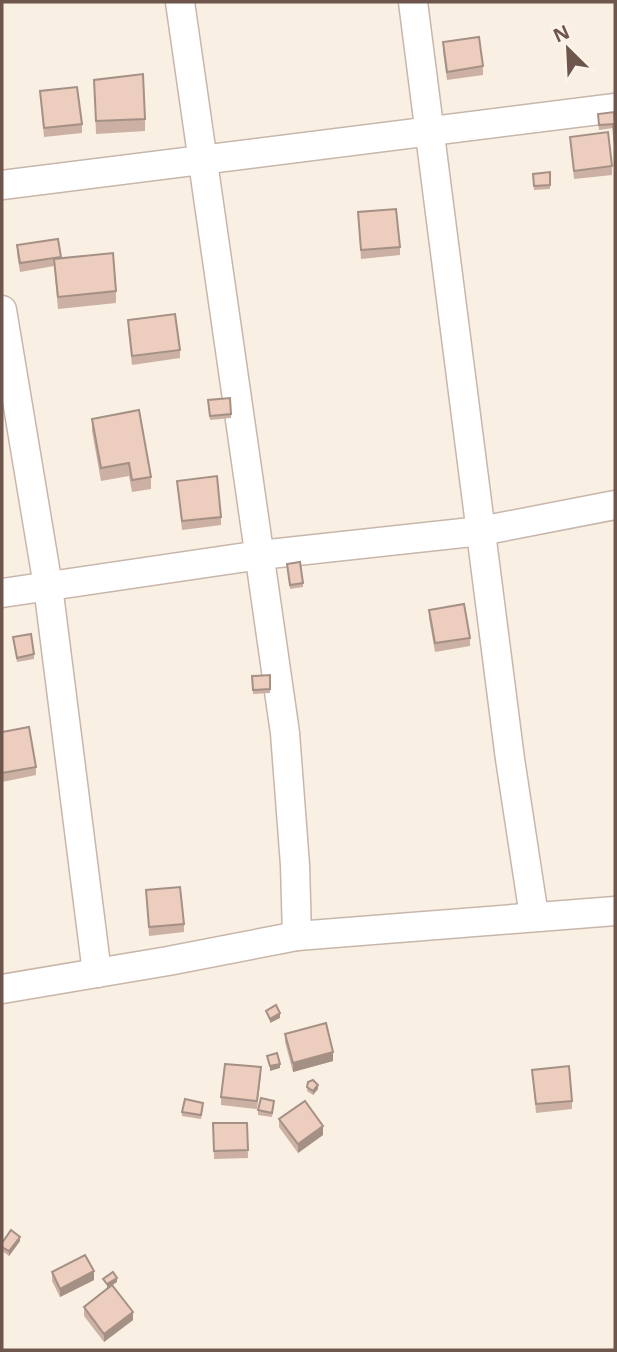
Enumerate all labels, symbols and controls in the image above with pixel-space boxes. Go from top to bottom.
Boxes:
north arrow [533,14,603,84]
text: N [549,18,573,48]

